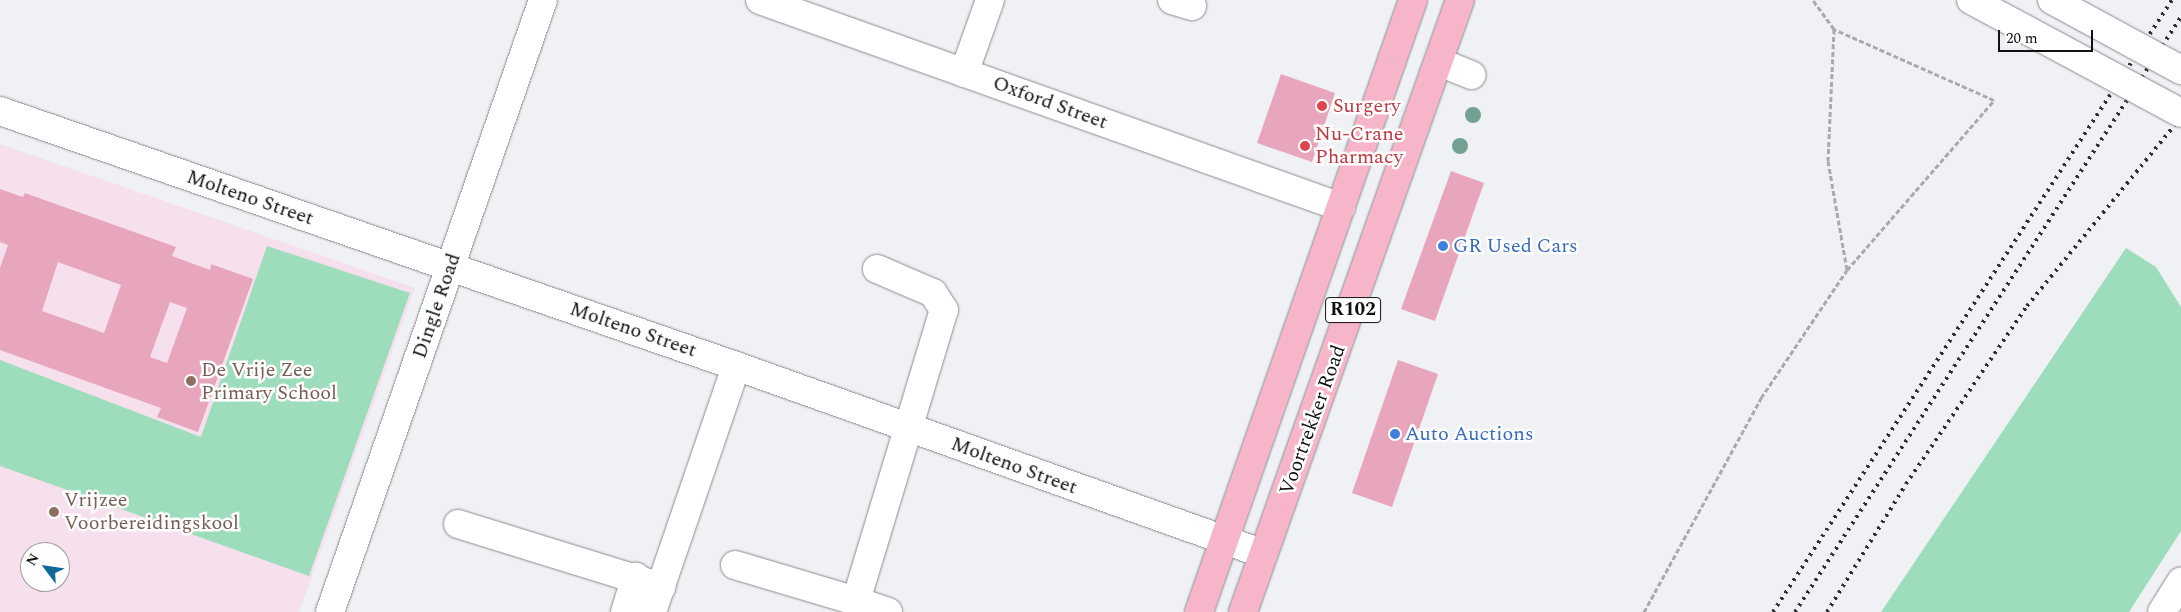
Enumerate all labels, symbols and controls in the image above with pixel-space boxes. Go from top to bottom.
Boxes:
scale bar [2001,20,2096,52]
text: 20 m [2006,27,2038,50]
street label: Oxford Street [989,71,1111,135]
place label: Surgery [1333,94,1401,118]
marker: Surgery [1315,99,1329,113]
place label: Nu-Crane Pharmacy [1315,122,1403,169]
marker: Nu-Crane Pharmacy [1299,140,1311,152]
street label: Molteno Street [183,165,317,231]
place label: GR Used Cars [1453,234,1578,258]
marker: GR Used Cars [1437,240,1449,252]
street label: Dingle Road [408,250,466,362]
road number: R102 [1324,294,1382,326]
street label: Molteno Street [566,297,700,363]
street label: Voortrekker Road [1275,342,1351,498]
place label: De Vrije Zee Primary School [201,358,337,405]
marker: De Vrije Zee Primary School [185,375,197,387]
place label: Auto Auctions [1405,422,1534,446]
marker: Auto Auctions [1389,428,1401,440]
street label: Molteno Street [948,432,1080,500]
place label: Vrijzee Voorbereidingskool [64,489,239,536]
marker: Vrijzee Voorbereidingskool [48,506,60,518]
north arrow [20,542,70,592]
text: N [21,549,45,570]

